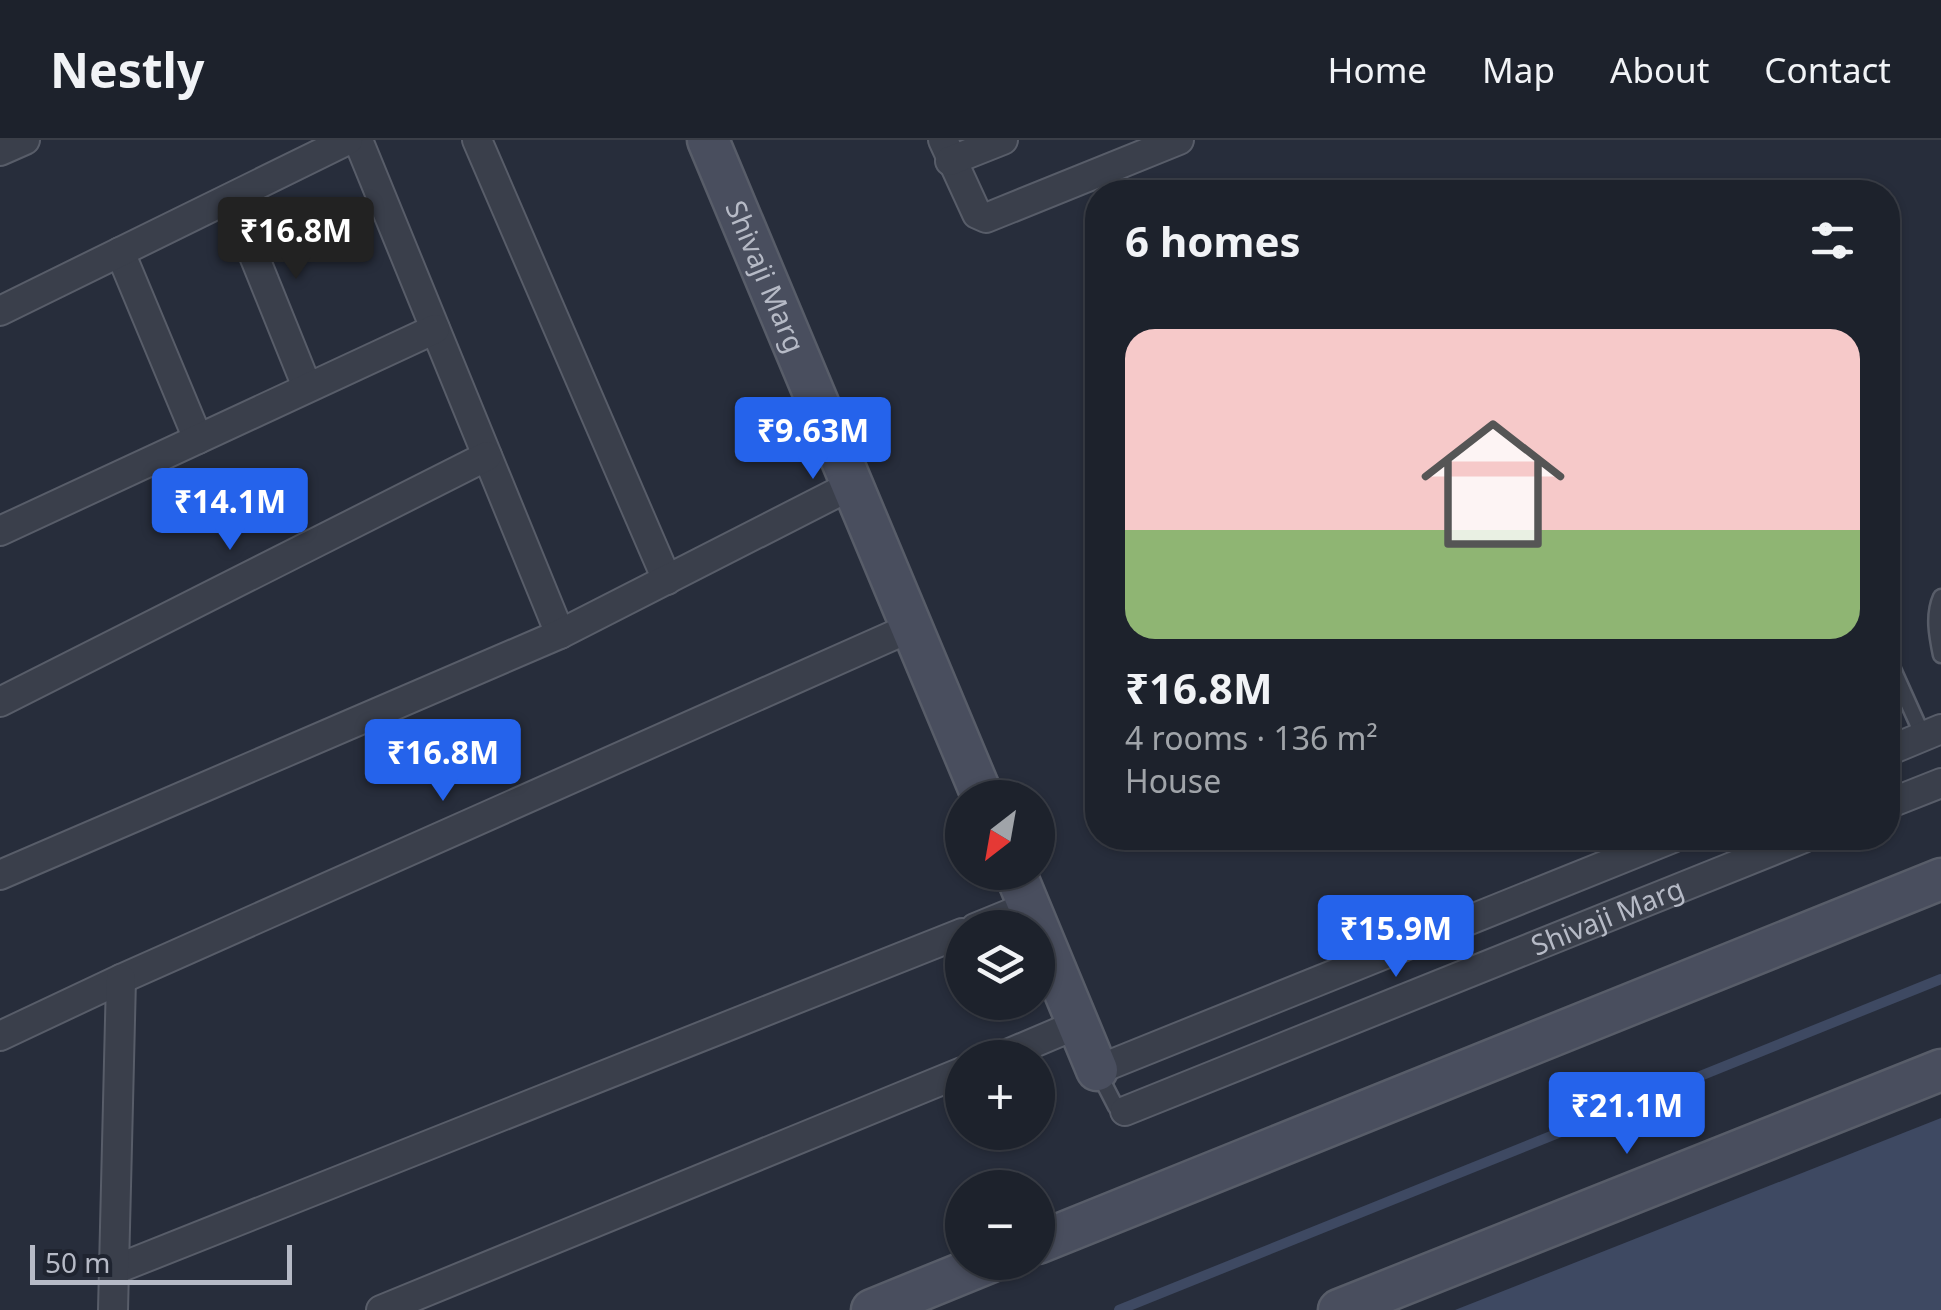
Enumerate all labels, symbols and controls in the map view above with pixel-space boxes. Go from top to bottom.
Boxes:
text: Nestly [50,37,204,102]
text: Home [1328,46,1427,93]
text: Map [1482,46,1555,93]
text: About [1610,46,1709,93]
text: Contact [1764,46,1891,93]
street label: Shivaji Marg [717,194,815,358]
pin: ₹16.8M [215,197,377,282]
text: ₹16.8M [240,208,352,251]
text: 6 homes [1125,212,1301,269]
icon: filters [1805,213,1860,268]
icon: home [1403,394,1583,574]
pin: ₹9.63M [732,397,894,482]
text: ₹9.63M [757,408,869,451]
pin: ₹14.1M [149,468,311,553]
text: ₹14.1M [174,479,286,522]
text: ₹16.8M [1125,659,1273,716]
text: 4 rooms · 136 m² [1125,716,1378,759]
pin: ₹16.8M [362,719,524,804]
text: ₹16.8M [387,730,499,773]
text: House [1125,759,1221,802]
north arrow [945,780,1055,890]
map controls [945,780,1055,1280]
street label: Shivaji Marg [1525,868,1689,964]
pin: ₹15.9M [1315,895,1477,980]
text: ₹15.9M [1340,906,1452,949]
button: layers [945,910,1055,1020]
button: + [945,1040,1055,1150]
pin: ₹21.1M [1546,1072,1708,1157]
text: ₹21.1M [1571,1083,1683,1126]
button: − [945,1170,1055,1280]
scale bar [30,1240,292,1284]
text: 50 m [45,1243,111,1281]

